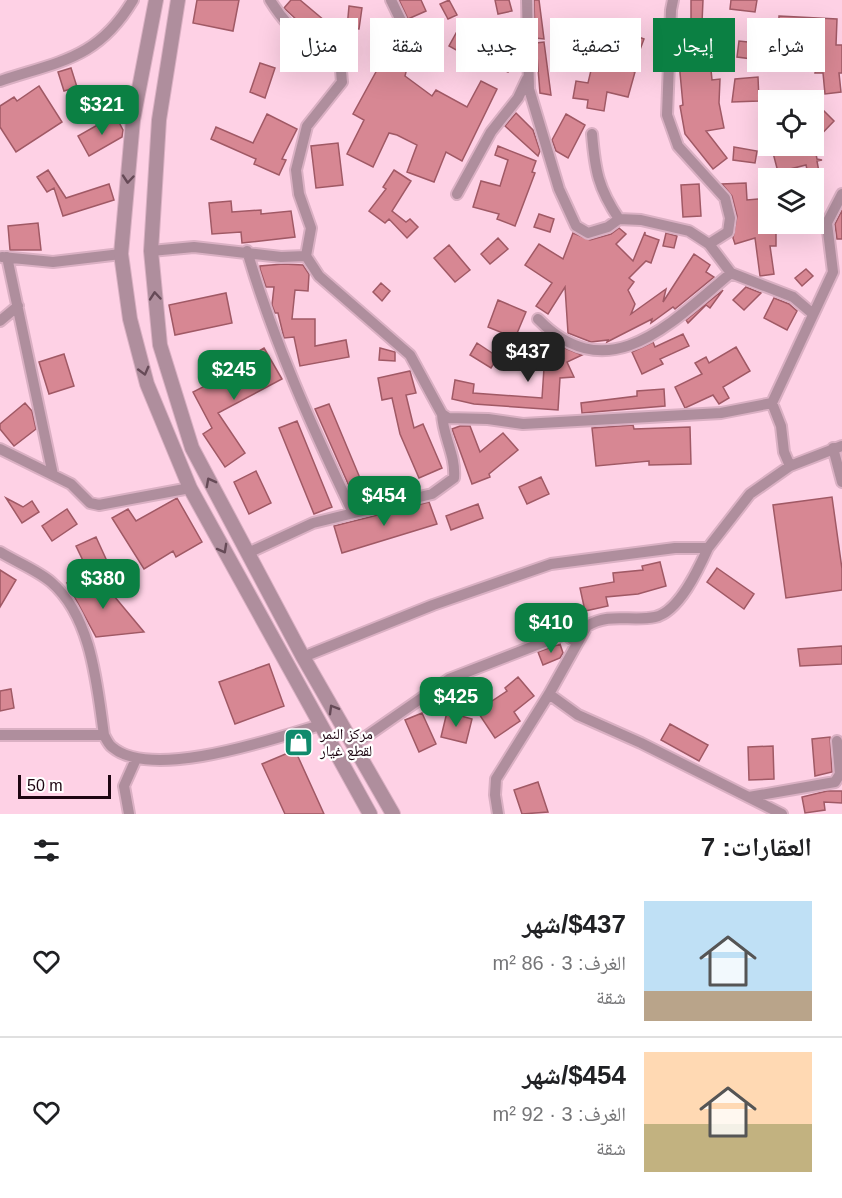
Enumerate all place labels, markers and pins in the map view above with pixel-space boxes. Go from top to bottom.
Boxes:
pin: $321 [66,85,138,136]
pin: $437 [492,332,564,383]
pin: $245 [198,350,270,401]
pin: $454 [348,476,420,527]
pin: $380 [67,559,139,610]
pin: $410 [515,603,587,654]
pin: $425 [420,677,492,728]
place label: مركز النمر لقطع غيار [319,725,373,761]
shop icon: مركز النمر لقطع غيار [283,727,315,759]

